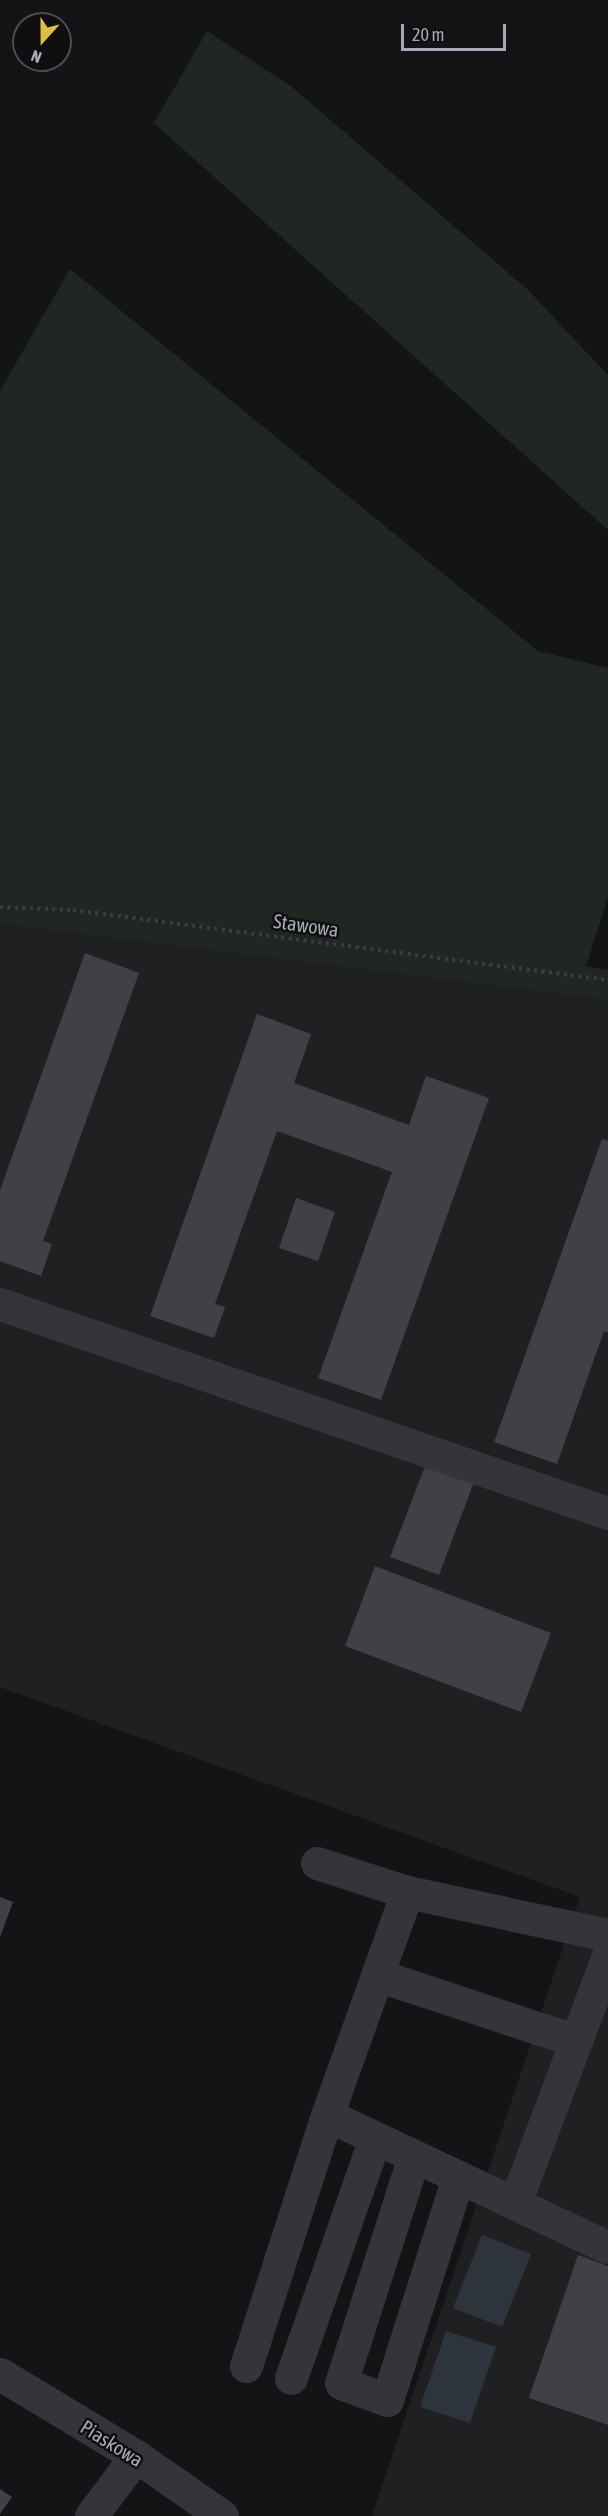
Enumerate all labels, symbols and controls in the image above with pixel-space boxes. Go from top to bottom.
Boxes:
north arrow [12,12,72,72]
scale bar [404,12,509,50]
text: 20 m [412,24,444,45]
text: N [29,47,44,67]
street label: Stawowa [272,909,340,941]
street label: Piaskowa [76,2415,148,2471]

